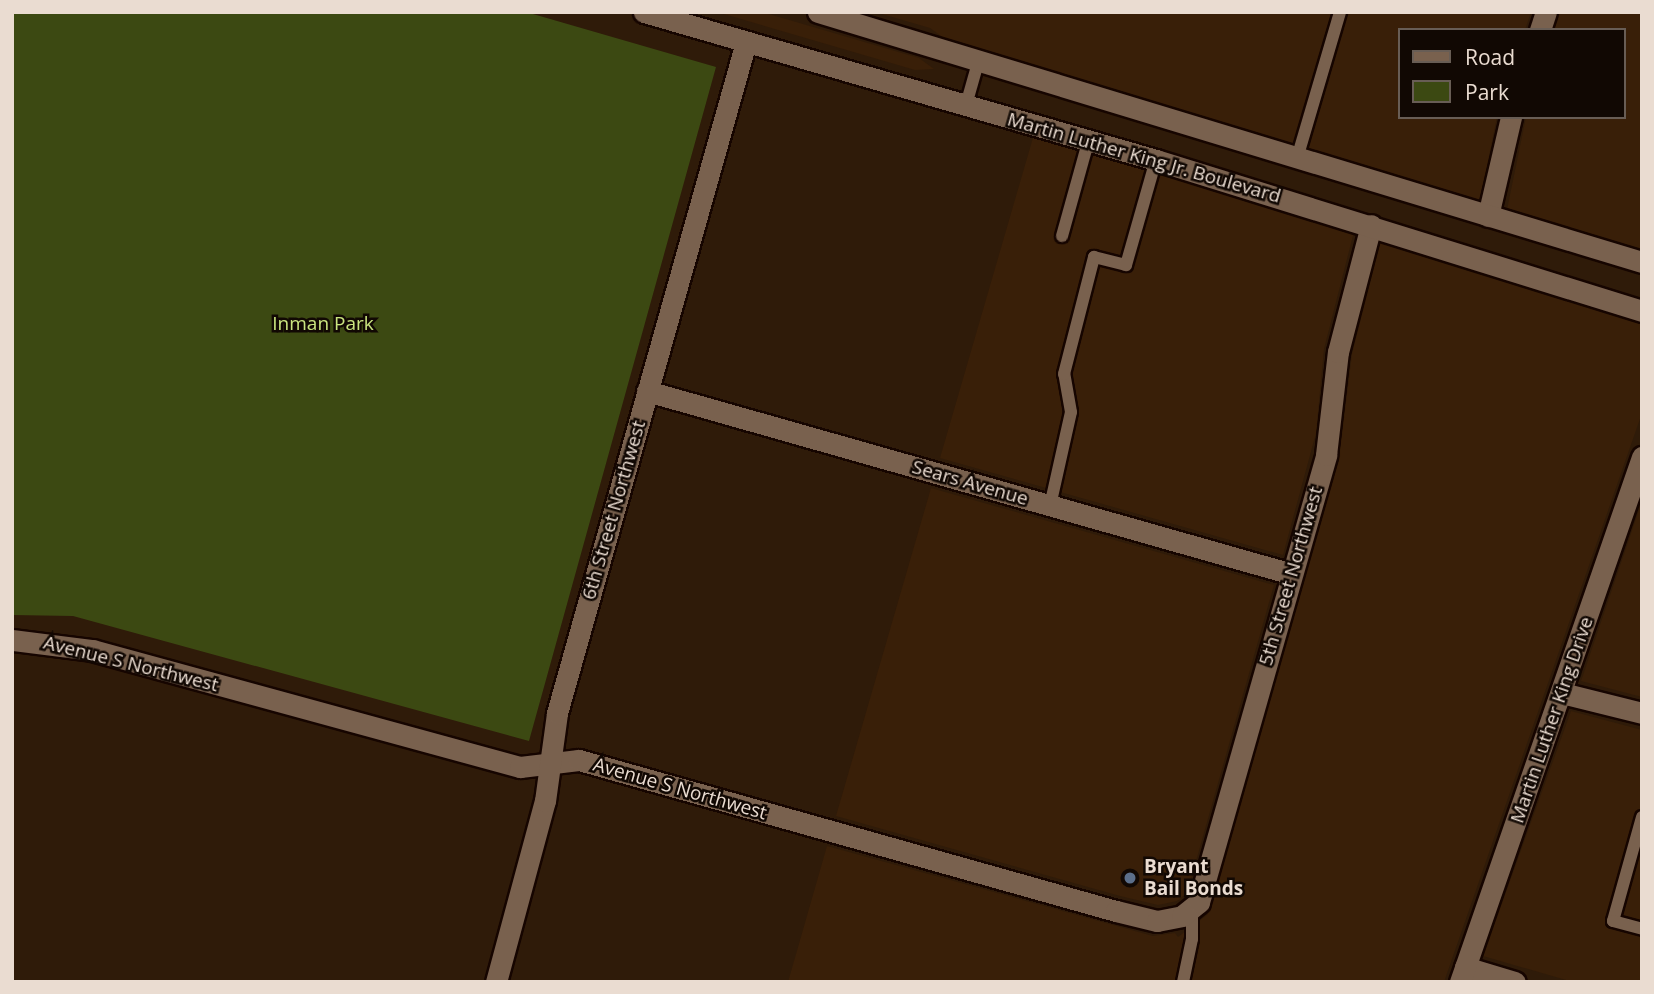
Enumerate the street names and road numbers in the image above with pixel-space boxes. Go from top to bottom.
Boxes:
street label: Martin Luther King Jr. Boulevard [1005,108,1283,208]
street label: 6th Street Northwest [577,418,651,602]
street label: Sears Avenue [909,456,1031,510]
street label: 5th Street Northwest [1254,484,1328,668]
street label: Martin Luther King Drive [1506,614,1598,826]
street label: Avenue S Northwest [41,631,221,697]
street label: Avenue S Northwest [591,753,769,825]

